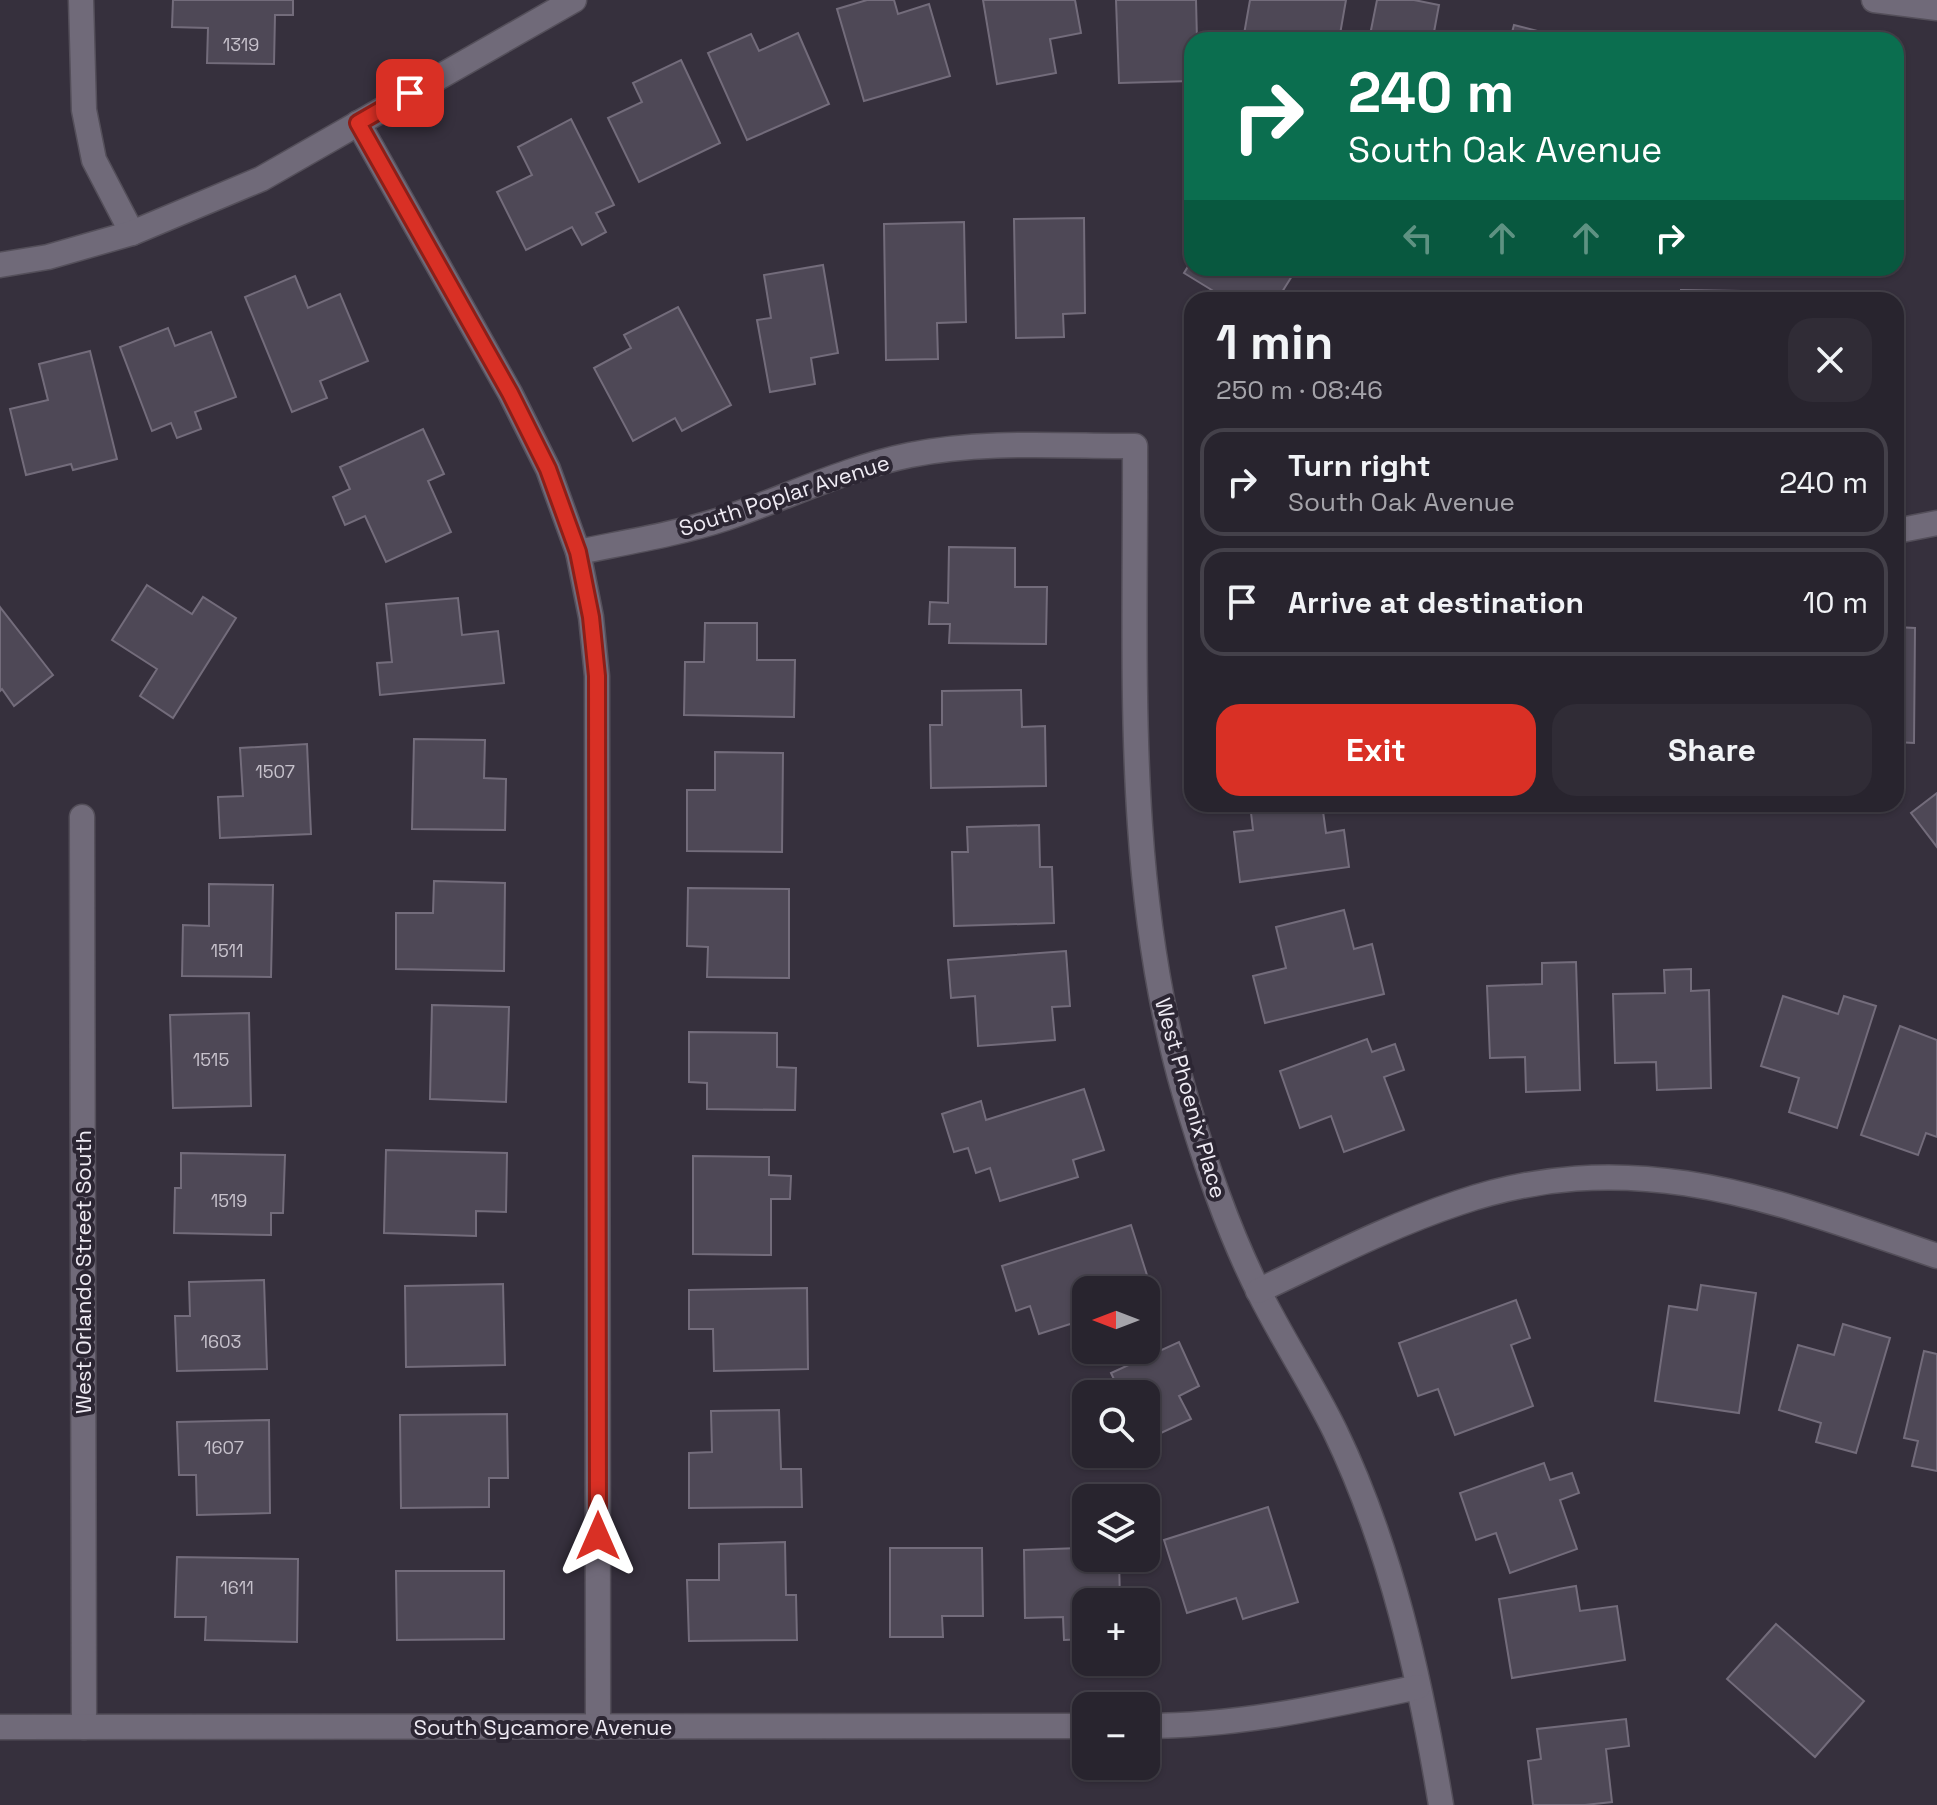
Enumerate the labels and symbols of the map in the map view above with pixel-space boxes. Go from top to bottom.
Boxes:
house number: 1319 [223,33,259,56]
pin [376,59,444,127]
street label: South Poplar Avenue [675,448,893,542]
house number: 1507 [255,760,295,783]
house number: 1511 [210,939,244,962]
street label: West Phoenix Place [1149,995,1233,1201]
house number: 1515 [193,1048,229,1071]
street label: West Orlando Street South [69,1130,97,1414]
house number: 1519 [211,1189,247,1212]
north arrow [1072,1276,1160,1364]
house number: 1603 [201,1330,241,1353]
house number: 1607 [204,1436,244,1459]
position arrow [556,1494,640,1578]
house number: 1611 [220,1576,254,1599]
street label: South Sycamore Avenue [413,1713,673,1741]

